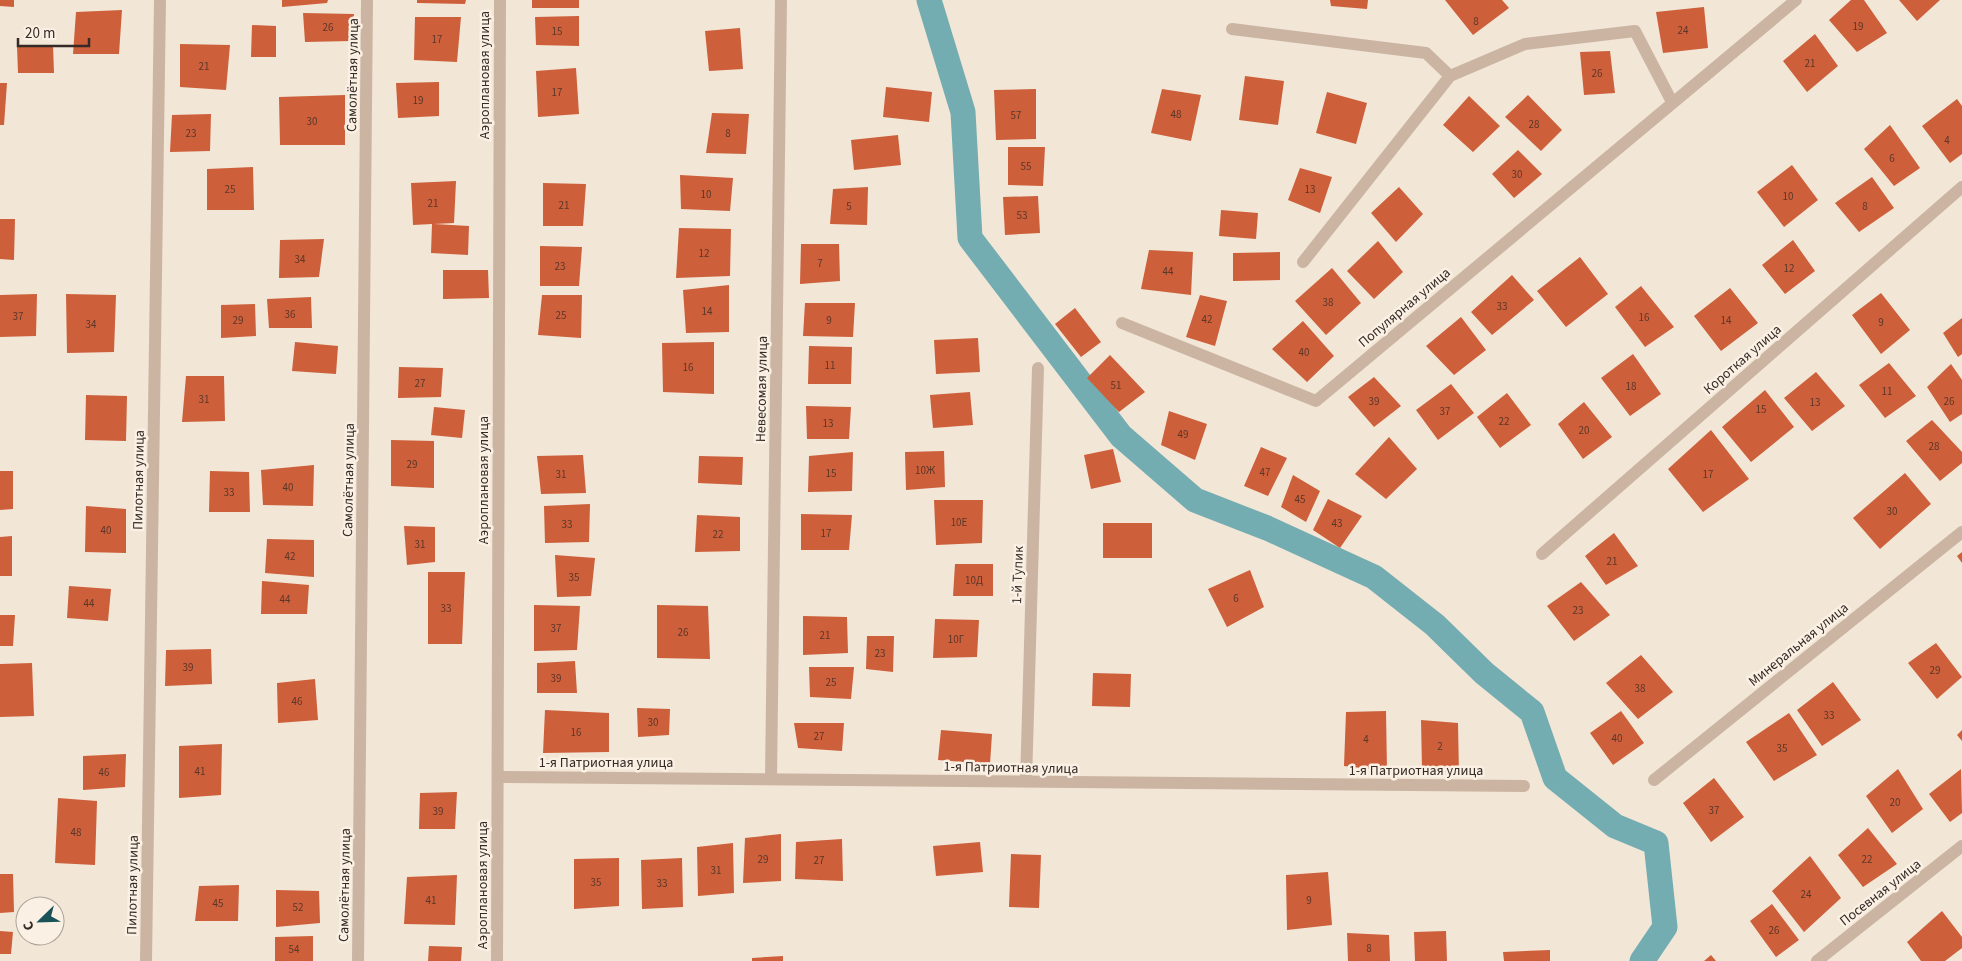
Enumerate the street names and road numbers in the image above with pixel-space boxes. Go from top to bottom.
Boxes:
street label: Аэроплановая улица [475,11,495,139]
street label: Самолётная улица [342,18,364,132]
street label: Популярная улица [1354,263,1455,352]
street label: Короткая улица [1699,320,1786,399]
street label: Невесомая улица [751,336,773,442]
street label: Аэроплановая улица [474,416,494,544]
street label: Самолётная улица [338,423,360,537]
street label: Пилотная улица [128,430,150,530]
street label: 1-й Тупик [1007,546,1029,604]
street label: Минеральная улица [1744,598,1853,691]
street label: 1-я Патриотная улица [539,753,673,773]
street label: 1-я Патриотная улица [944,757,1078,779]
street label: 1-я Патриотная улица [1349,761,1483,781]
street label: Аэроплановая улица [473,821,493,949]
street label: Самолётная улица [334,828,356,942]
street label: Пилотная улица [122,835,144,935]
street label: Посевная улица [1836,855,1926,931]

